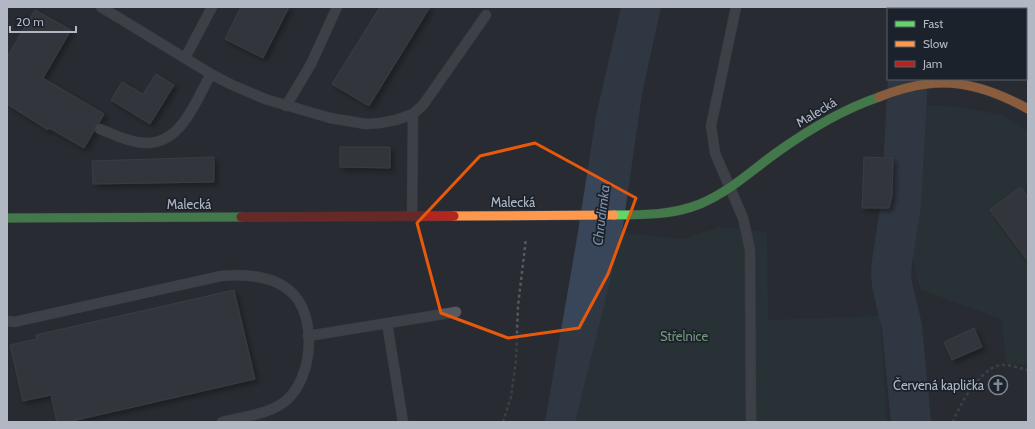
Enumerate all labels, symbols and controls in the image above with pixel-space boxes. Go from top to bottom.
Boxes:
scale bar [10,8,76,34]
legend [887,8,1027,80]
text: 20 m [16,14,44,29]
text: Fast [923,16,943,31]
text: Slow [923,36,948,51]
text: Jam [922,56,942,71]
street label: Malecká [793,93,840,130]
water label: Chrudimka [588,184,614,246]
street label: Malecká [491,194,536,210]
street label: Malecká [167,196,212,212]
park label: Střelnice [660,328,708,344]
church icon: Červená kaplička [987,374,1009,396]
place label: Červená kaplička [893,376,985,393]

